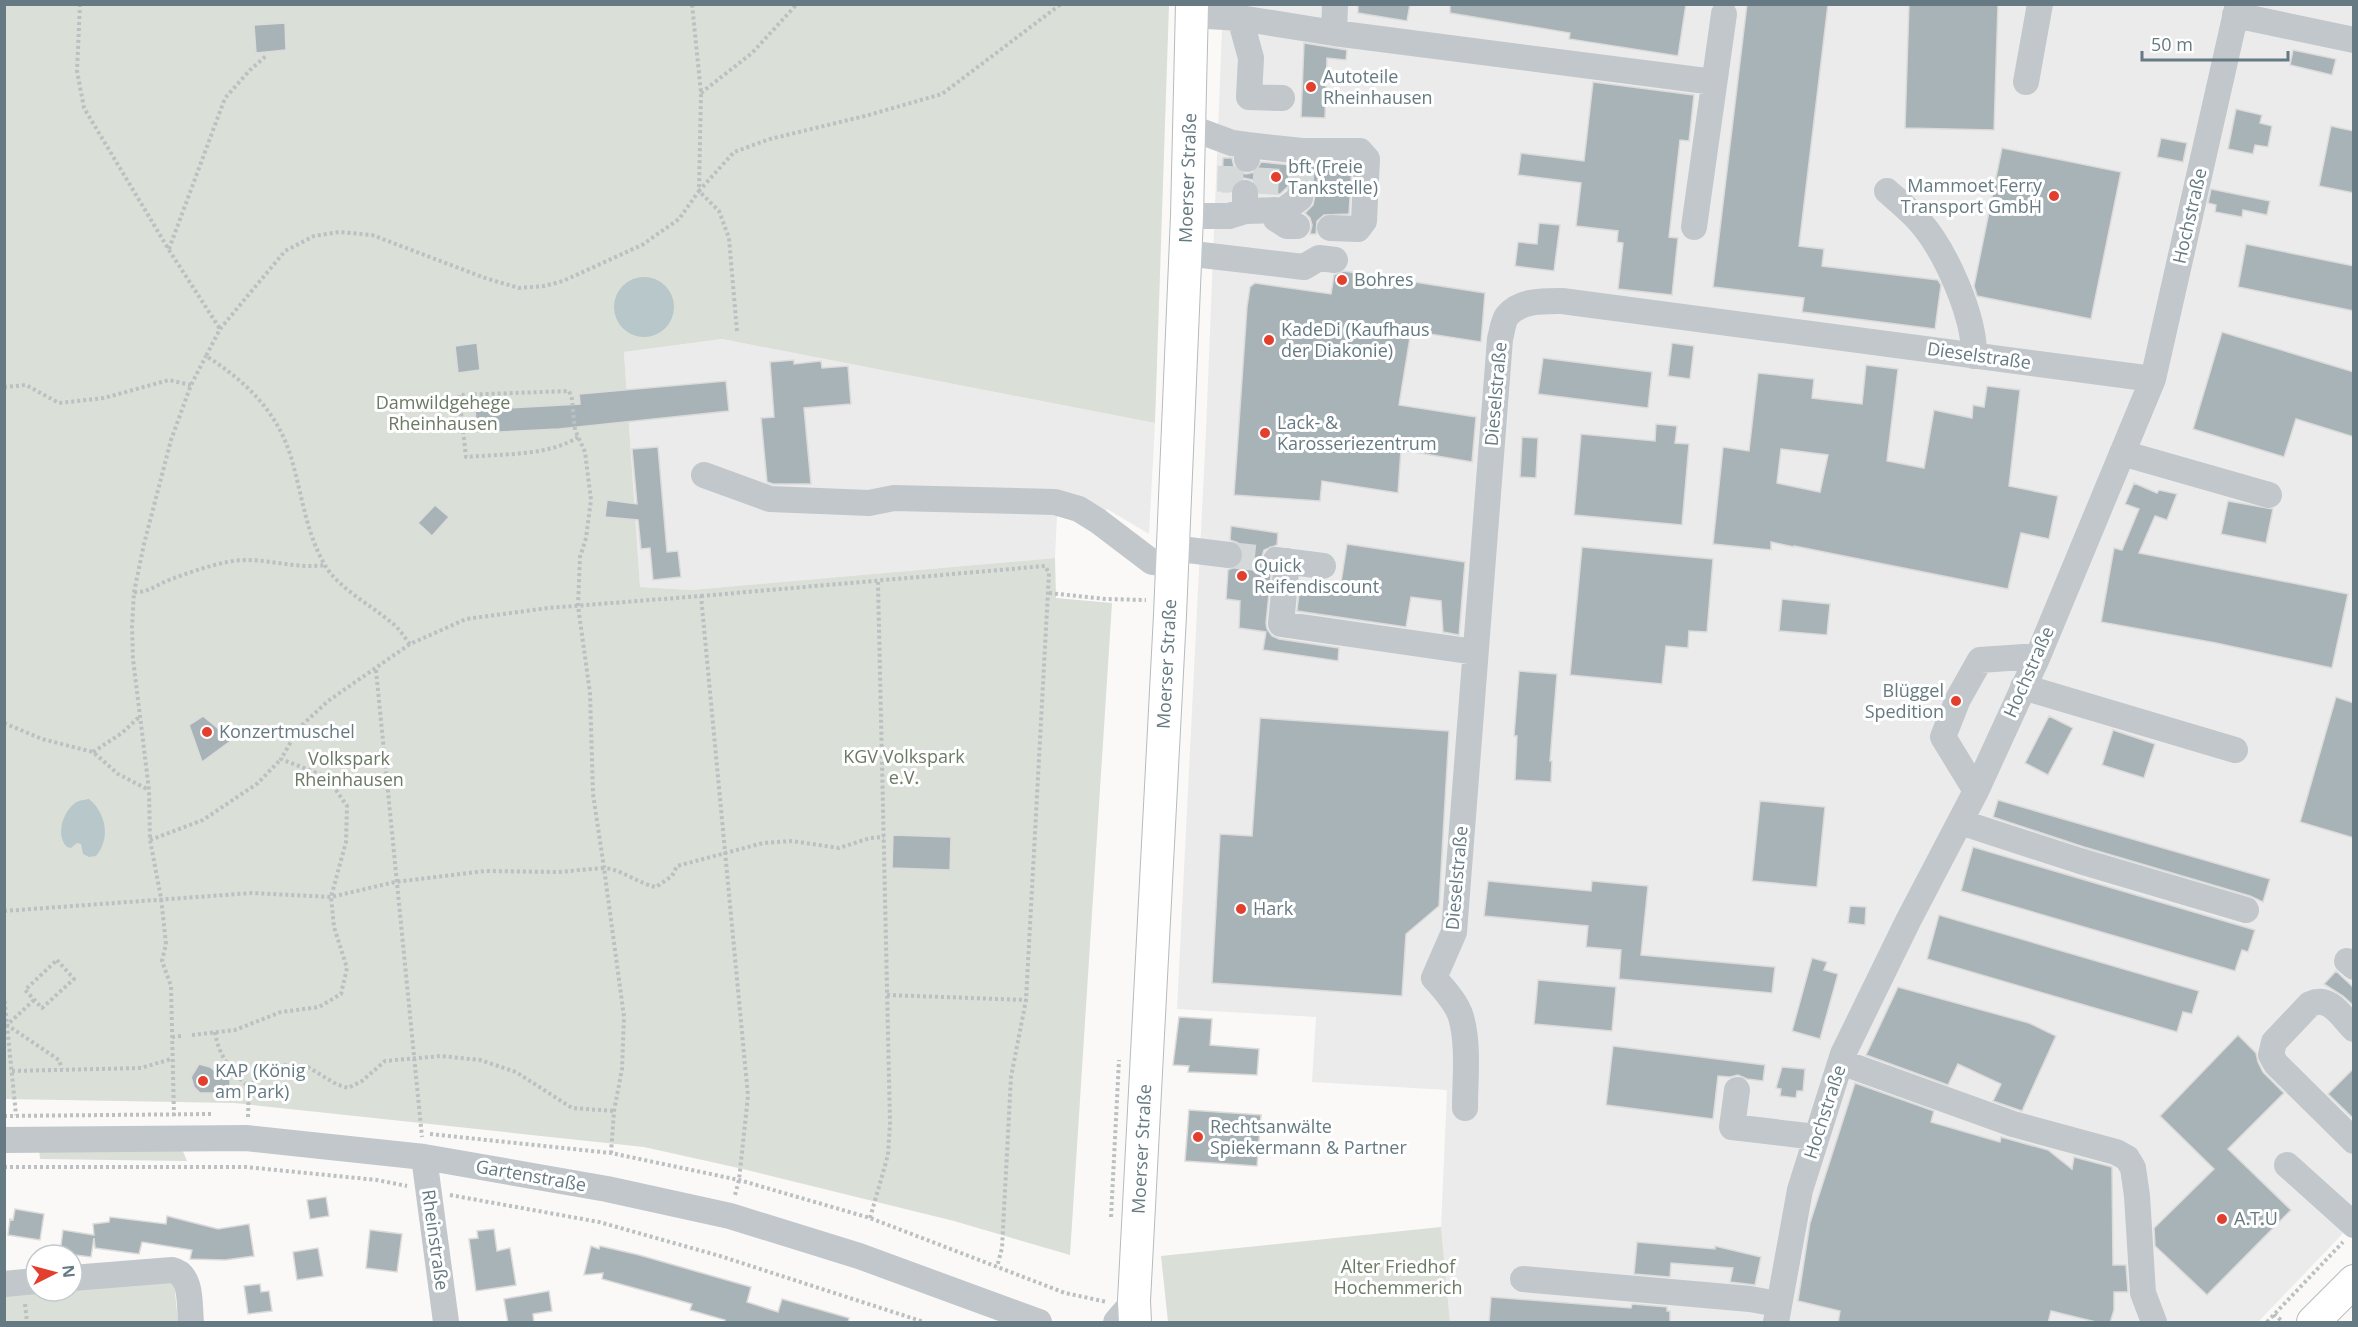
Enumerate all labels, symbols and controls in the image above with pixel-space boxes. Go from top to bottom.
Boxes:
scale bar [2142,24,2288,62]
text: 50 m [2151,32,2193,56]
place label: Autoteile Rheinhausen [1323,64,1433,109]
marker: Autoteile Rheinhausen [1304,80,1318,94]
street label: Moerser Straße [1173,113,1201,243]
place label: bft (Freie Tankstelle) [1288,154,1378,199]
street label: Hochstraße [2166,166,2212,266]
marker: bft (Freie Tankstelle) [1269,170,1283,184]
place label: Mammoet Ferry Transport GmbH [1901,173,2043,218]
marker: Mammoet Ferry Transport GmbH [2047,189,2061,203]
place label: Bohres [1354,267,1414,291]
marker: Bohres [1335,273,1349,287]
place label: KadeDi (Kaufhaus der Diakonie) [1281,317,1430,362]
marker: KadeDi (Kaufhaus der Diakonie) [1262,333,1276,347]
street label: Dieselstraße [1926,336,2033,374]
street label: Dieselstraße [1478,341,1512,447]
park label: Damwildgehege Rheinhausen [376,390,510,435]
place label: Lack- & Karosseriezentrum [1277,410,1437,455]
marker: Lack- & Karosseriezentrum [1258,426,1272,440]
place label: Quick Reifendiscount [1254,553,1379,598]
marker: Quick Reifendiscount [1235,569,1249,583]
street label: Moerser Straße [1151,598,1181,730]
street label: Hochstraße [1997,622,2059,721]
place label: Blüggel Spedition [1865,678,1944,723]
marker: Blüggel Spedition [1949,694,1963,708]
place label: Konzertmuschel [219,719,355,743]
marker: Konzertmuschel [200,725,214,739]
park label: KGV Volkspark e.V. [843,744,965,789]
park label: Volkspark Rheinhausen [294,746,404,791]
street label: Dieselstraße [1439,825,1473,931]
place label: Hark [1253,896,1294,920]
marker: Hark [1234,902,1248,916]
place label: KAP (König am Park) [215,1058,306,1103]
street label: Hochstraße [1798,1062,1851,1162]
marker: KAP (König am Park) [196,1074,210,1088]
street label: Moerser Straße [1126,1083,1156,1215]
place label: Rechtsanwälte Spiekermann & Partner [1210,1114,1407,1159]
marker: Rechtsanwälte Spiekermann & Partner [1191,1130,1205,1144]
street label: Gartenstraße [474,1154,588,1197]
street label: Rheinstraße [417,1188,455,1292]
place label: A.T.U [2234,1206,2278,1230]
marker: A.T.U [2215,1212,2229,1226]
north arrow [24,1243,84,1303]
park label: Alter Friedhof Hochemmerich [1334,1254,1462,1299]
text: N [57,1264,81,1279]

